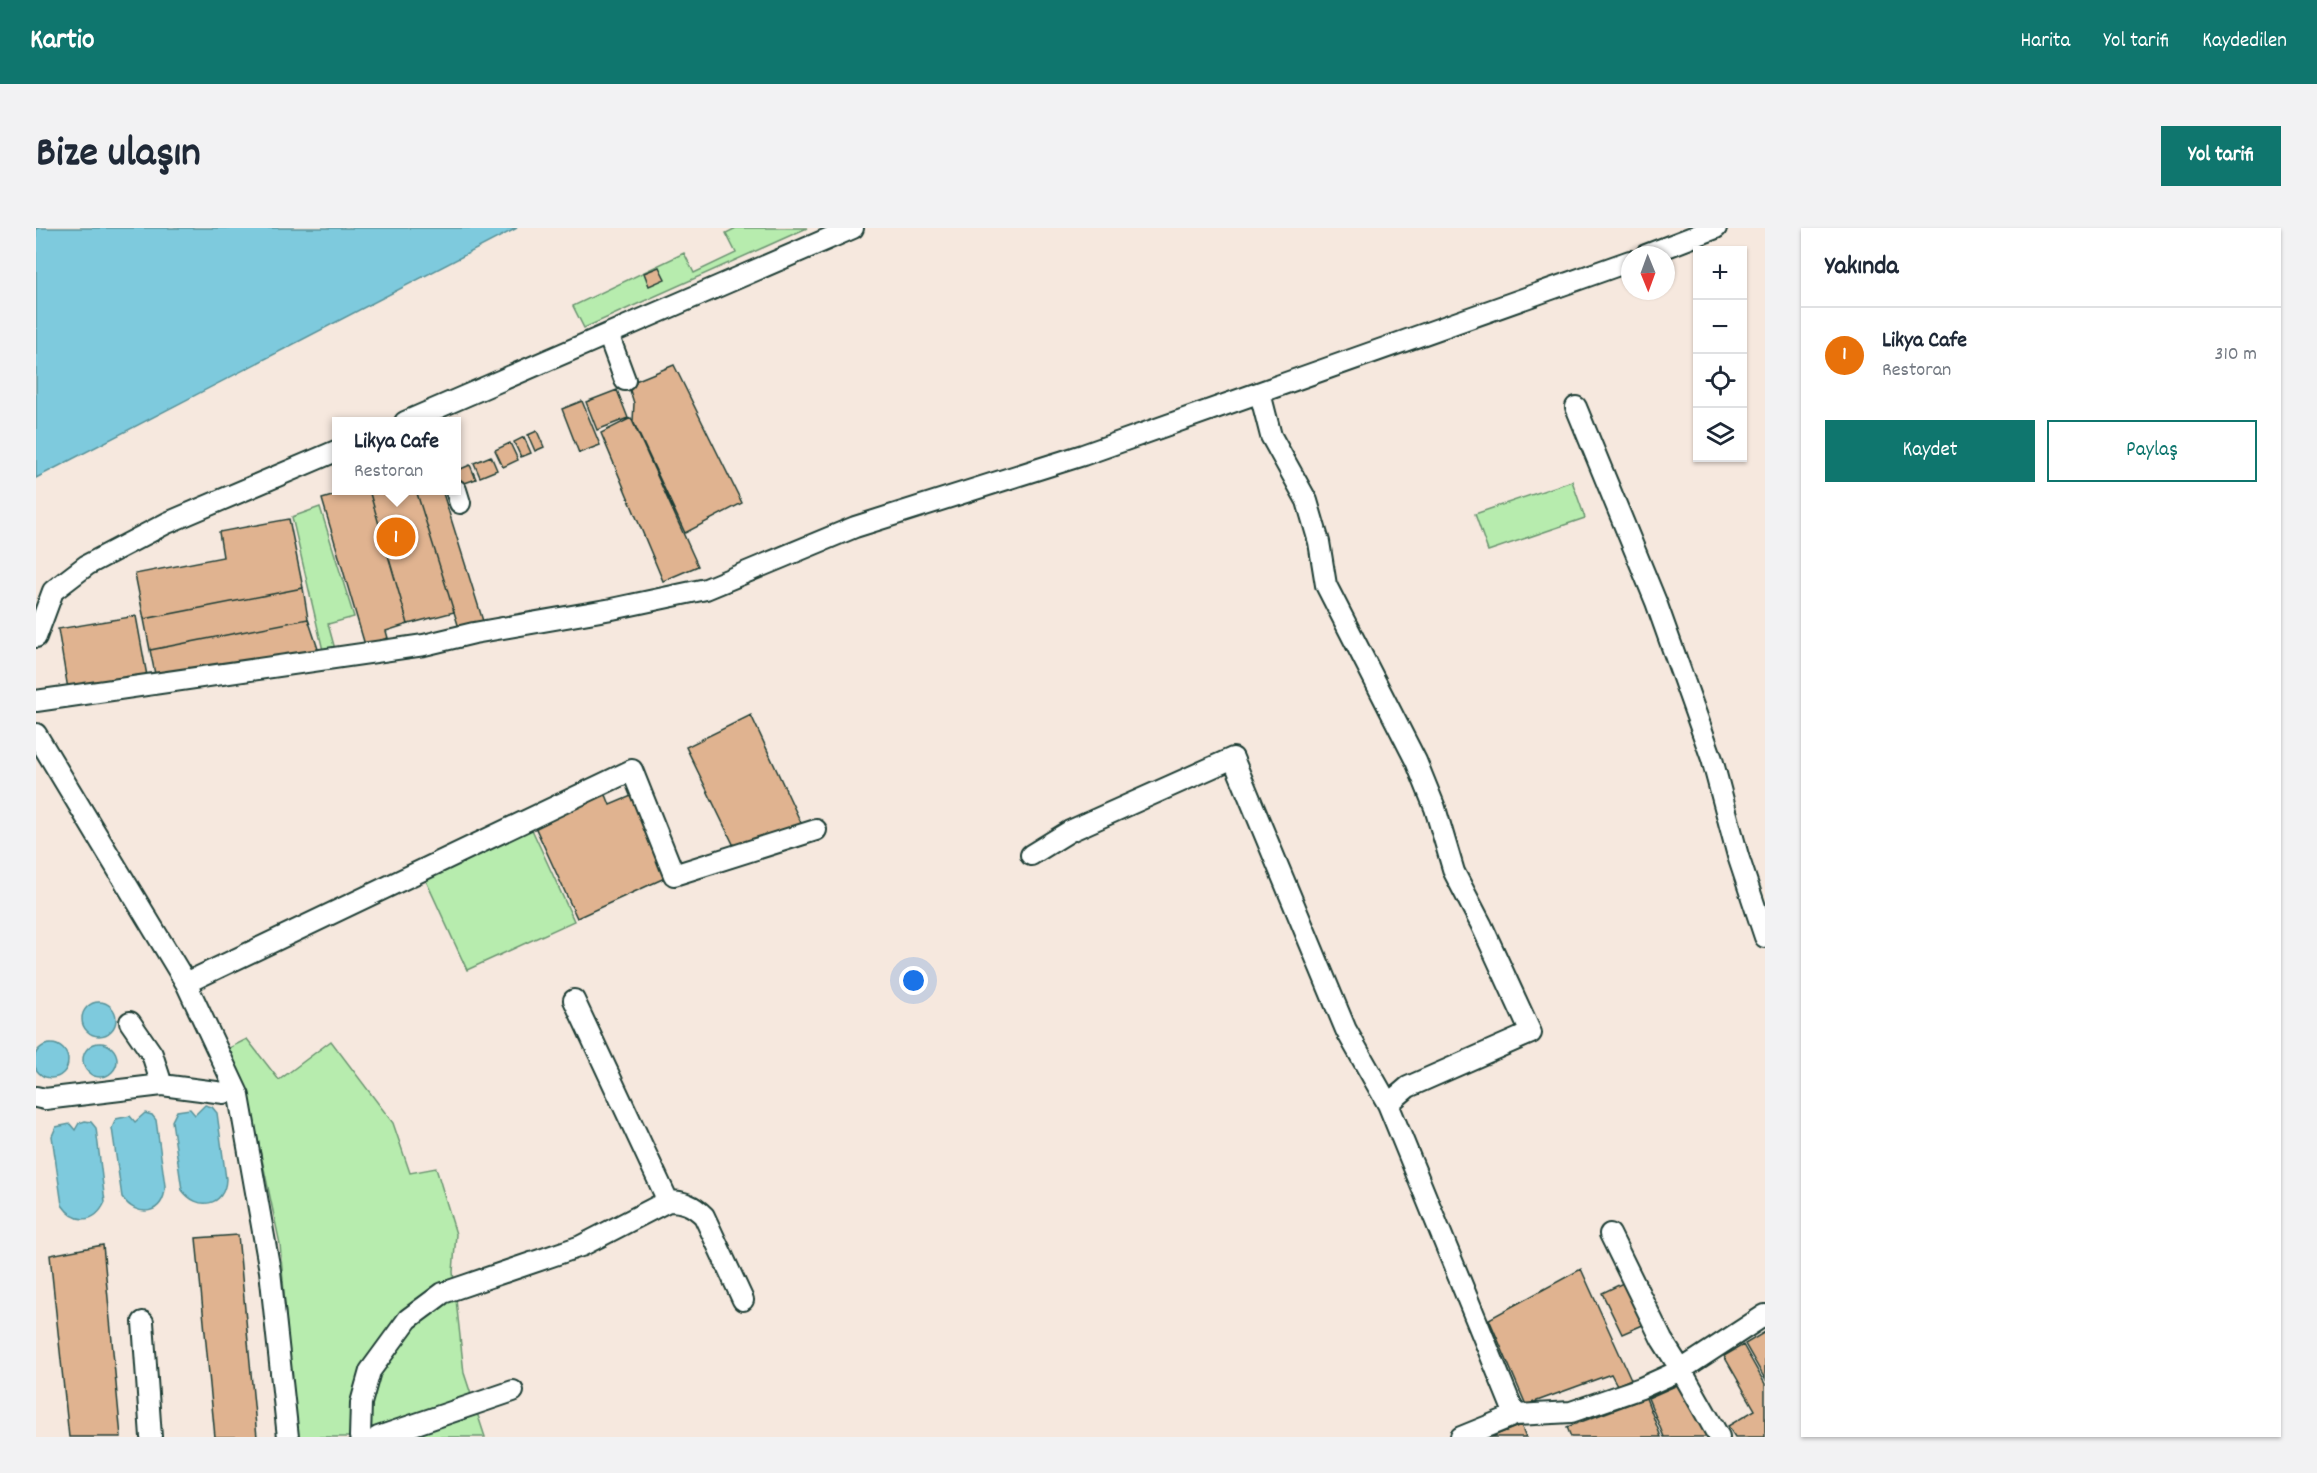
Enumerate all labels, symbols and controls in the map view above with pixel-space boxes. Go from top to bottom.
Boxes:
text: Kartio [30,22,94,62]
text: Harita [2021,27,2070,57]
text: Yol tarifi [2103,27,2169,57]
text: Kaydedilen [2202,27,2287,57]
text: Bize ulaşın [36,126,201,186]
button: Yol tarifi [2161,126,2281,186]
north arrow [1621,246,1675,300]
map controls [1693,246,1747,462]
button: + [1693,246,1747,300]
text: Yakında [1825,249,1899,286]
button: − [1693,300,1747,354]
text: Likya Cafe [1882,326,1967,357]
text: 1 [1842,341,1847,369]
text: 310 m [2215,341,2257,369]
button: locate [1693,354,1747,408]
text: Restoran [1882,357,1951,385]
button: layers [1693,408,1747,462]
popup [332,417,461,495]
button: Kaydet [1825,420,2035,482]
button: Paylaş [2047,420,2257,482]
text: Likya Cafe [354,427,439,458]
text: Restoran [354,458,423,486]
pin: 1 [376,514,416,560]
your location [899,966,928,995]

